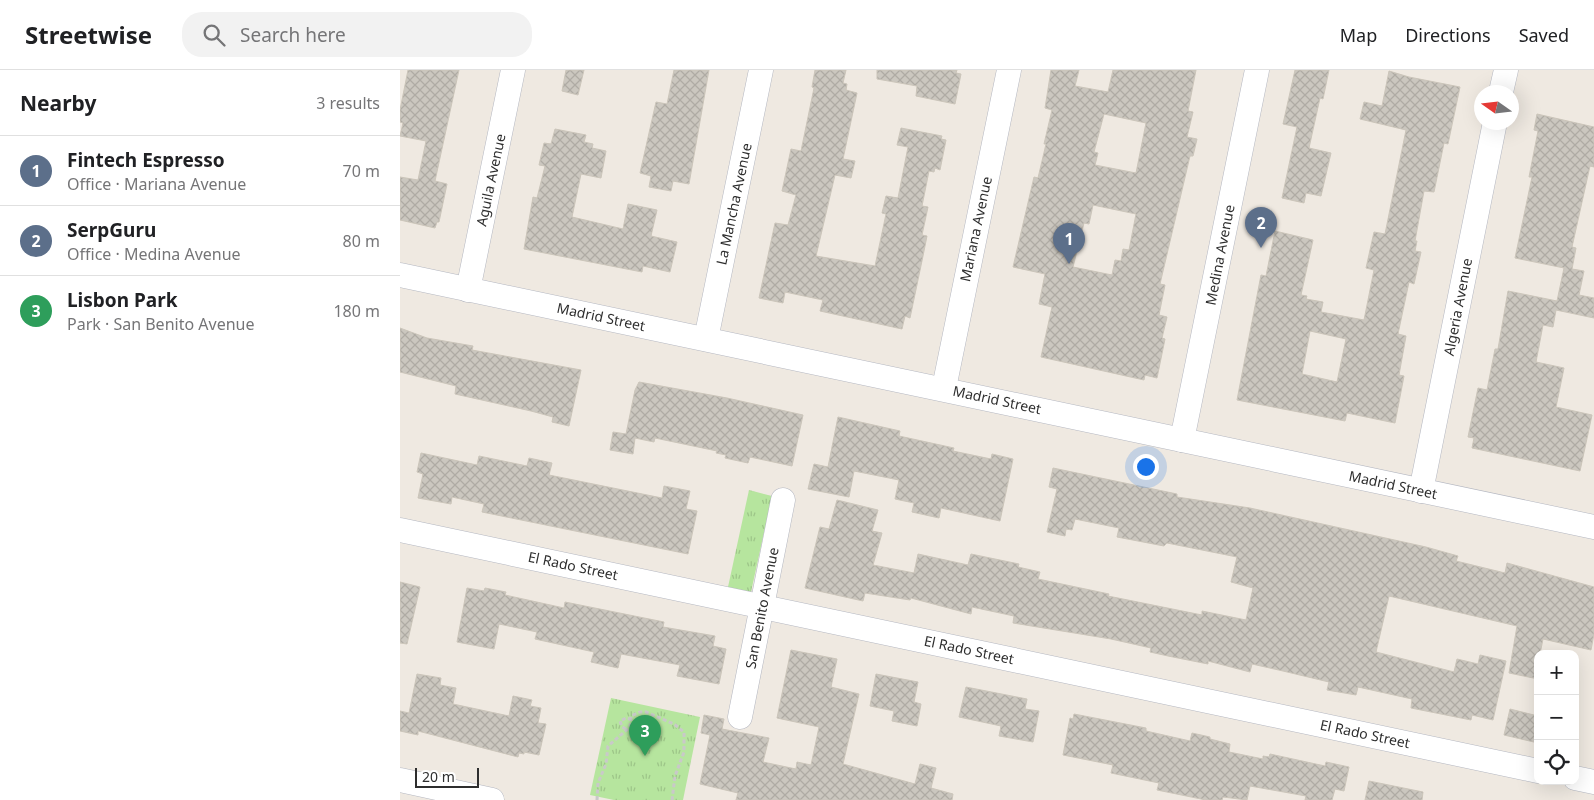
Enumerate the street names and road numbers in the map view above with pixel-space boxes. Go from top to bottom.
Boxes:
street label: Aguila Avenue [471,132,510,228]
street label: La Mancha Avenue [711,141,756,267]
street label: Mariana Avenue [955,174,996,283]
street label: Medina Avenue [1200,203,1239,307]
street label: Algeria Avenue [1439,256,1476,357]
street label: Madrid Street [555,298,647,335]
street label: Madrid Street [951,381,1043,418]
street label: Madrid Street [1347,466,1439,503]
street label: San Benito Avenue [740,545,783,670]
street label: El Rado Street [526,547,620,584]
street label: El Rado Street [922,631,1016,668]
street label: El Rado Street [1318,715,1412,752]

